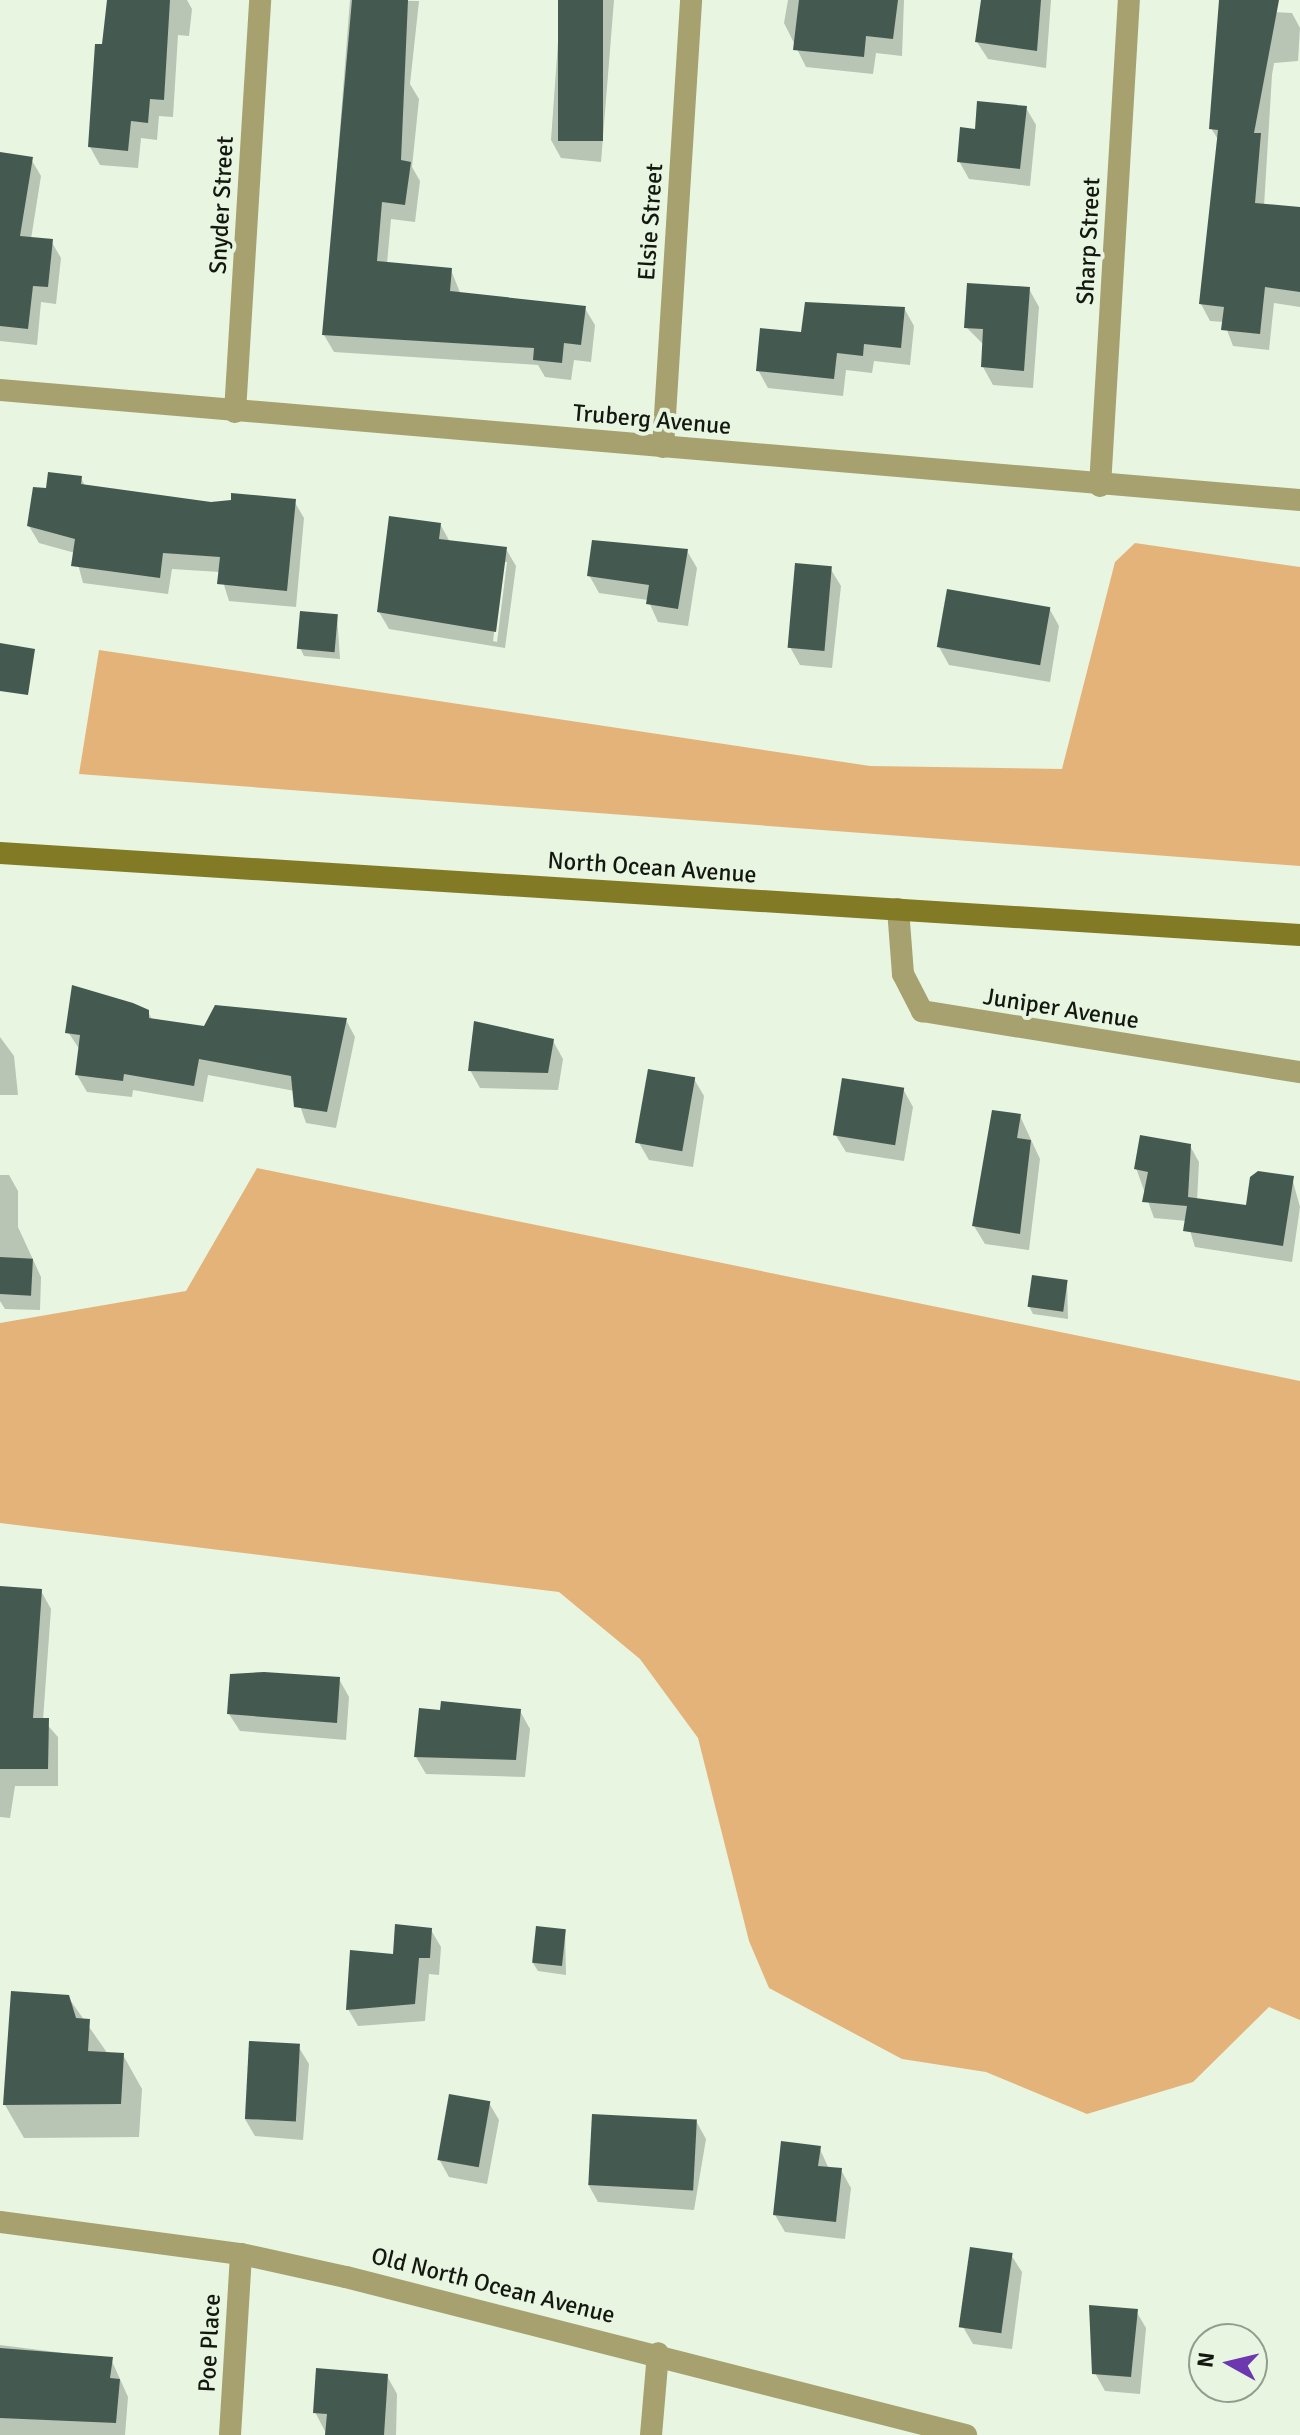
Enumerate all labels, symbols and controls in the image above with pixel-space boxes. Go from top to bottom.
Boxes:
street label: Snyder Street [204,135,240,275]
street label: Elsie Street [633,162,669,282]
street label: Sharp Street [1071,176,1107,306]
street label: Truberg Avenue [572,399,732,441]
street label: North Ocean Avenue [547,846,757,890]
street label: Juniper Avenue [981,982,1141,1036]
street label: Old North Ocean Avenue [368,2242,618,2330]
street label: Poe Place [193,2293,227,2393]
north arrow [1188,2323,1268,2403]
text: N [1191,2350,1220,2369]

